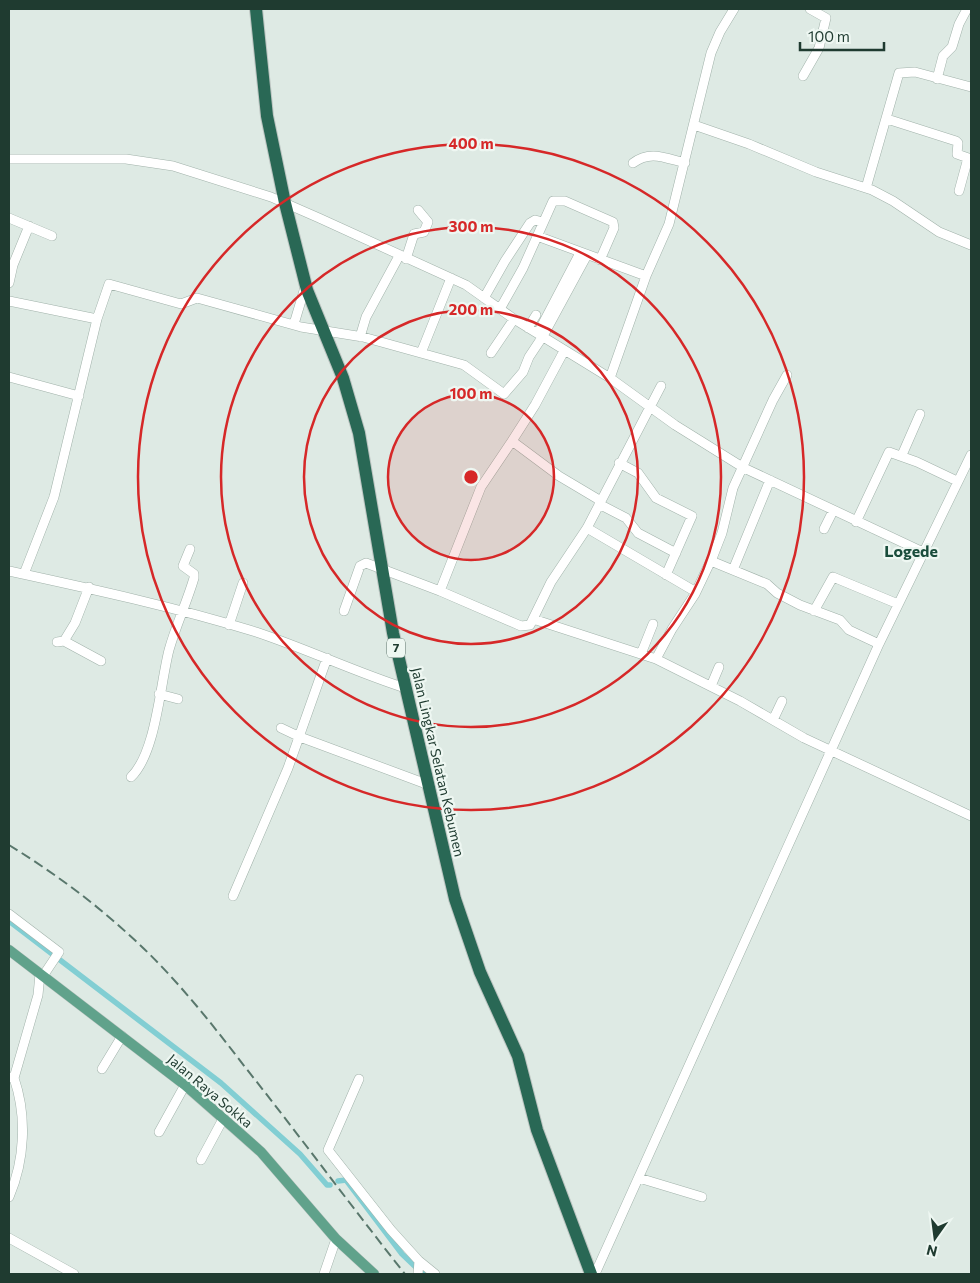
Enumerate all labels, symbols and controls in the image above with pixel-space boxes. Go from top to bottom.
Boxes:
scale bar [800,20,884,52]
text: 100 m [808,27,850,45]
text: 400 m [448,134,494,152]
text: 300 m [449,217,493,235]
text: 200 m [449,300,493,318]
text: 100 m [450,384,492,402]
centre of rings [462,468,480,486]
district label: Logede [884,541,938,560]
road number: 7 [387,638,405,658]
street label: Jalan Lingkar Selatan Kebumen [408,666,469,858]
street label: Jalan Raya Sokka [164,1050,256,1131]
north arrow [910,1213,960,1263]
text: N [925,1242,939,1261]

